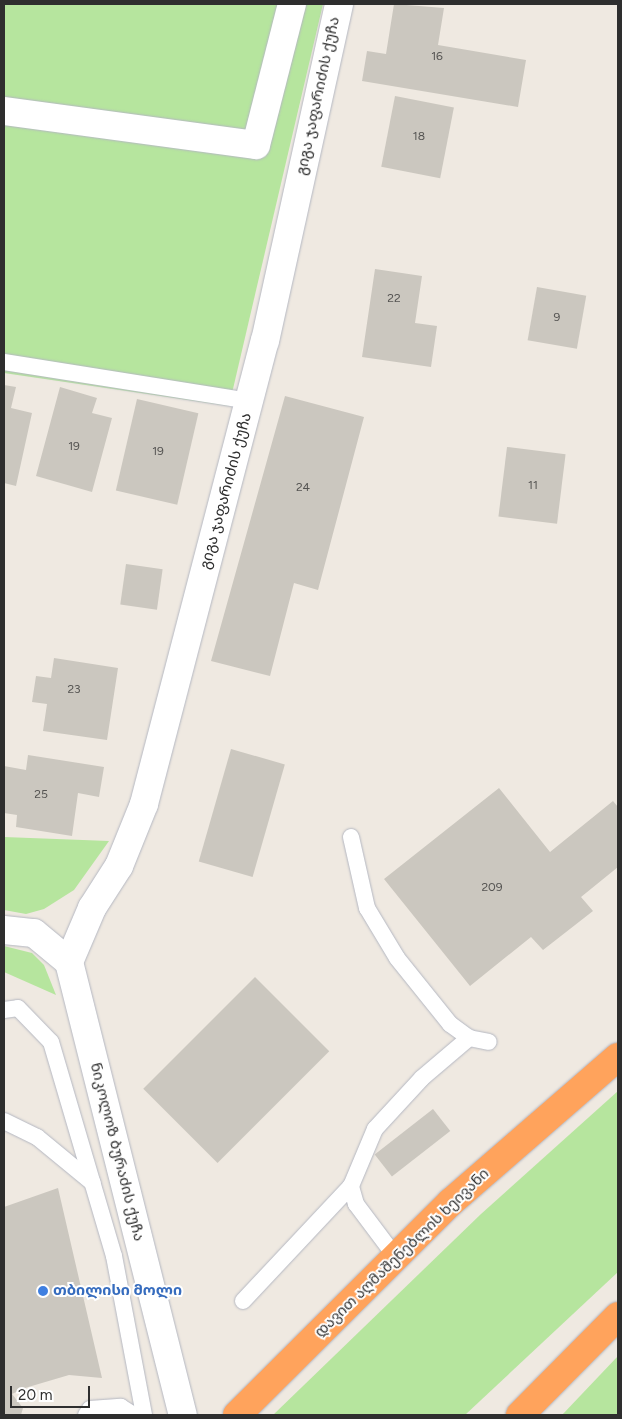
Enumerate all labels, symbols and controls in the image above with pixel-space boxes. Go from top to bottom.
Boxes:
street label: გიგა ჯაფარიძის ქუჩა [292,15,344,177]
house number: 16 [431,50,443,64]
house number: 18 [413,130,425,144]
house number: 22 [387,292,401,306]
house number: 9 [554,311,560,325]
street label: გიგა ჯაფარიძის ქუჩა [196,411,256,571]
house number: 19 [68,440,80,454]
house number: 19 [152,445,164,459]
house number: 11 [528,479,538,493]
house number: 24 [296,481,310,495]
house number: 23 [67,683,81,697]
house number: 25 [34,788,48,802]
house number: 209 [481,881,503,895]
street label: ნიკოლოზ ბურაძის ქუჩა [86,1061,148,1243]
street label: დავით აღმაშენებლის ხეივანი [311,1165,493,1341]
place label: თბილისი მოლი [53,1282,182,1300]
marker: თბილისი მოლი [37,1285,49,1297]
scale bar [12,1376,92,1408]
text: 20 m [18,1386,52,1404]

